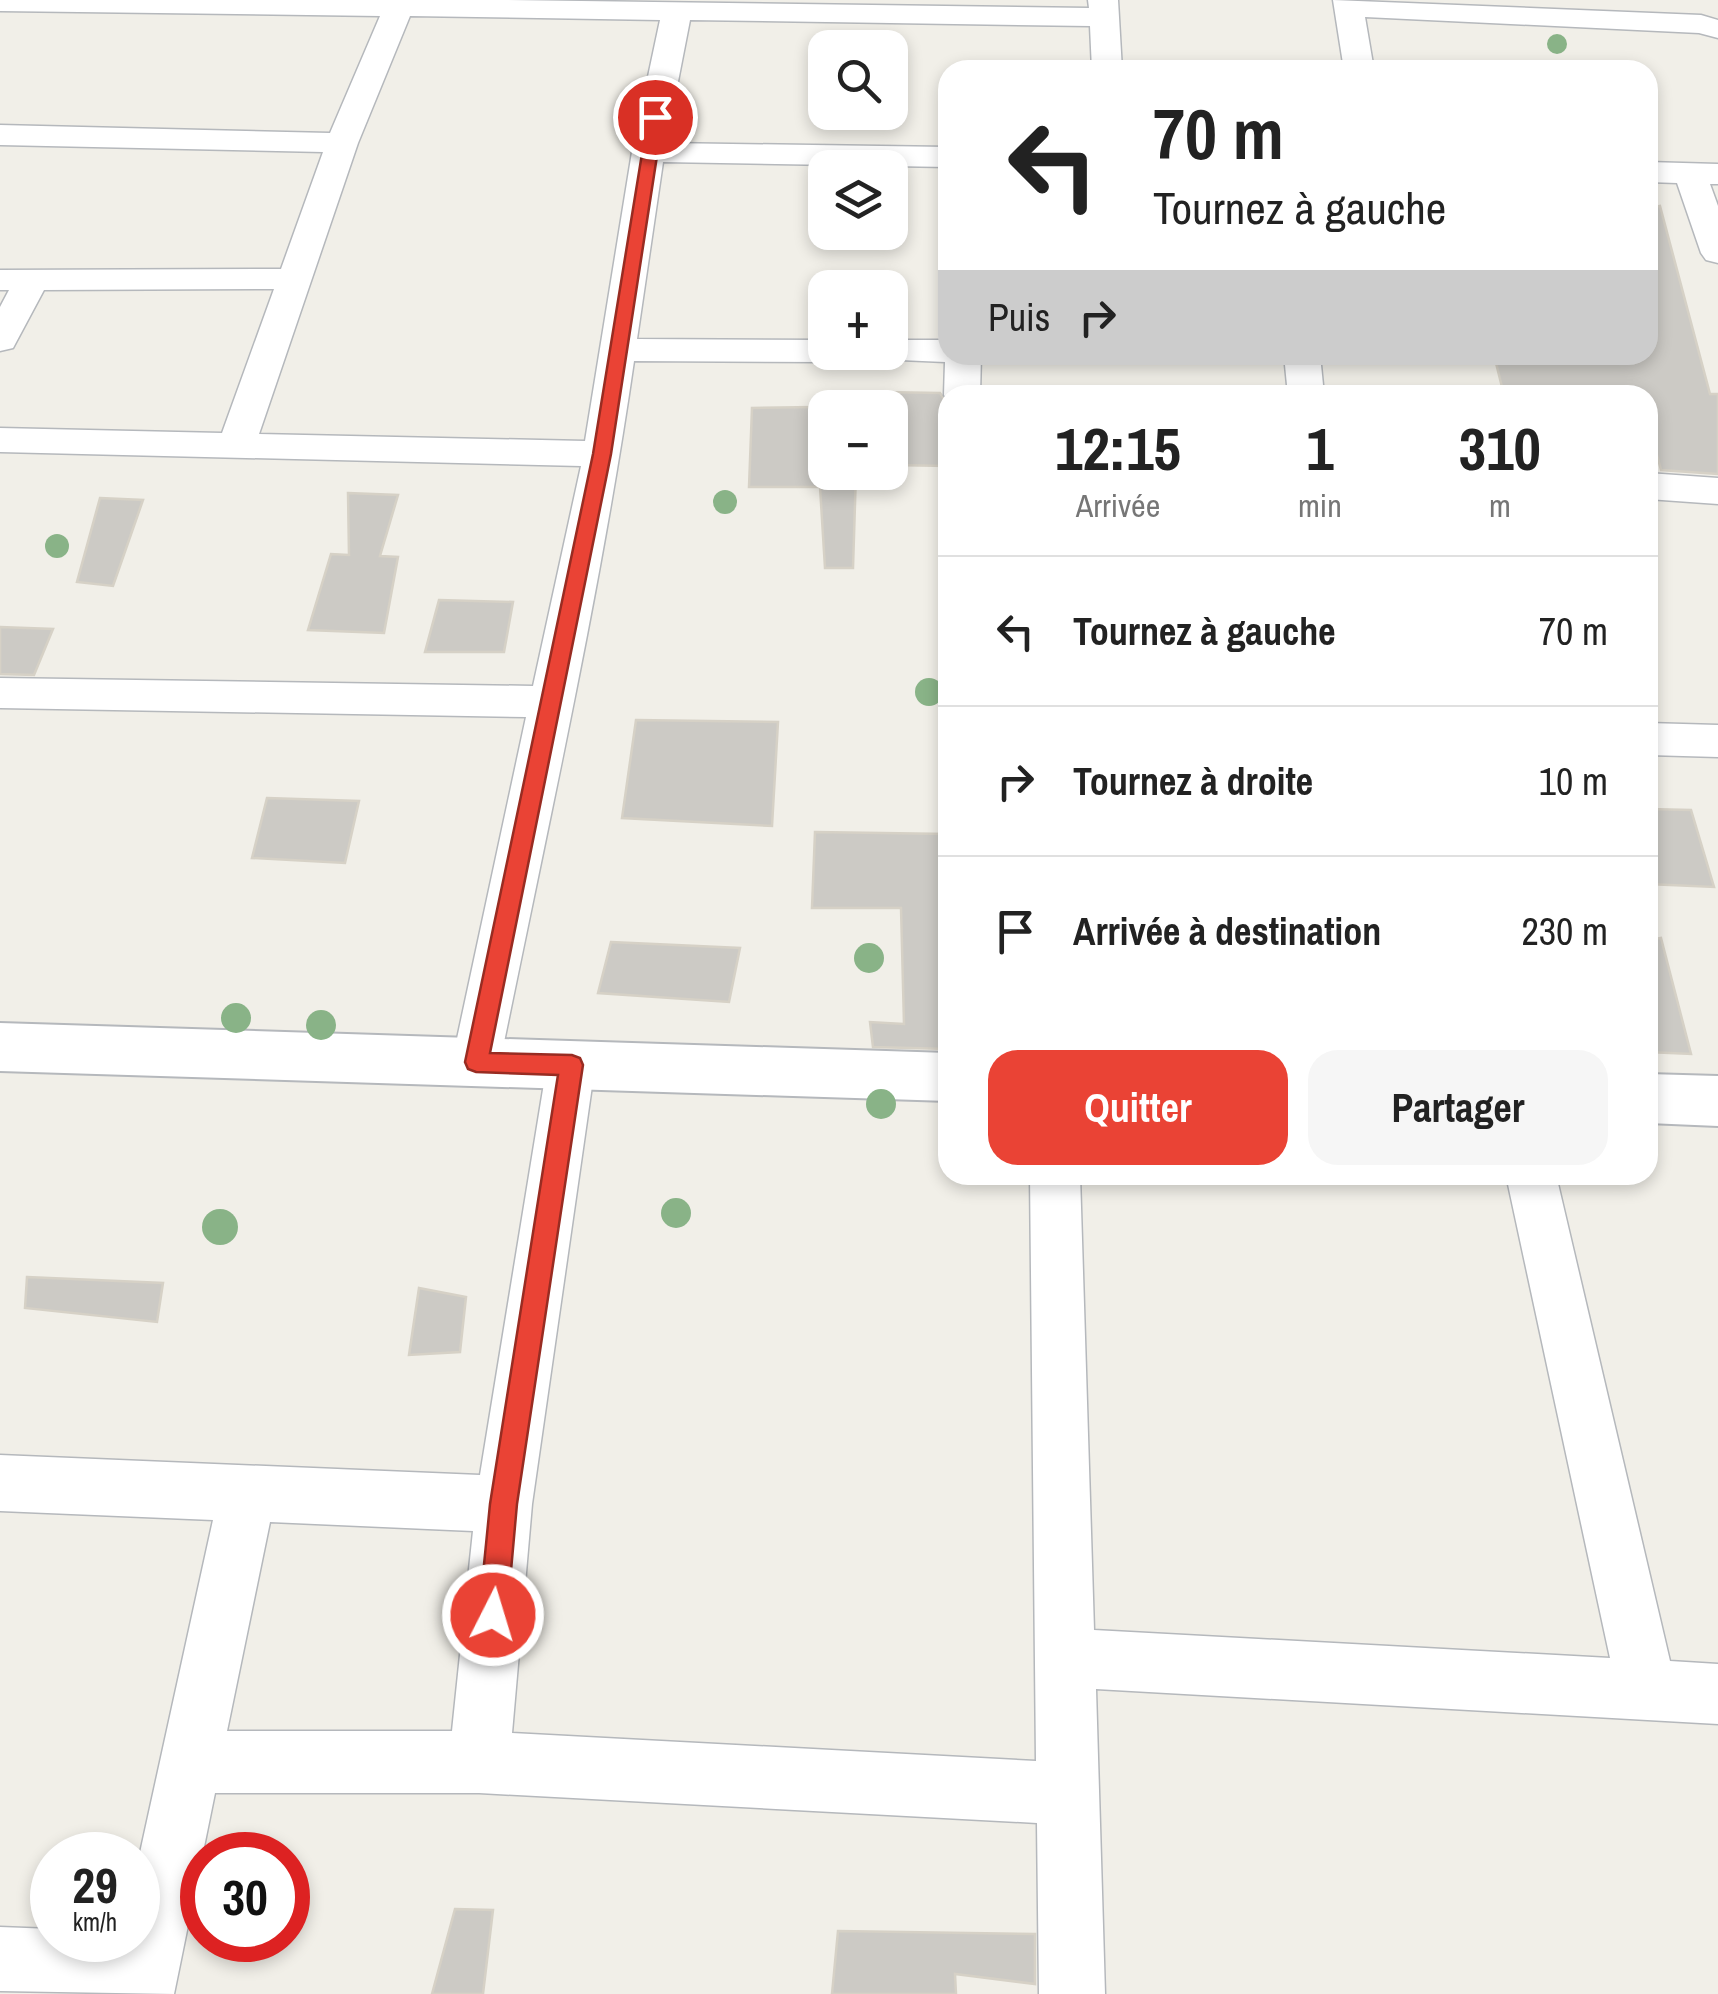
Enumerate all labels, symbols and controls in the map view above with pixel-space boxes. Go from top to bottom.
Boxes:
map controls [808,30,908,490]
button: search [808,30,908,130]
pin [613,75,698,160]
text: 70 m [1153,87,1284,181]
icon: arrive [628,90,683,145]
icon: left [988,100,1118,230]
button: layers [808,150,908,250]
text: Tournez à gauche [1153,177,1446,238]
button: + [808,270,908,370]
icon: right [1070,290,1125,345]
text: Puis [988,292,1050,343]
button: − [808,390,908,490]
text: 12:15 [1055,408,1181,489]
text: 1 [1306,408,1334,489]
text: 310 [1459,408,1541,489]
text: Arrivée [1076,484,1160,527]
text: min [1298,484,1342,527]
text: m [1489,484,1511,527]
icon: left [988,604,1043,659]
text: Tournez à gauche [1073,606,1336,657]
text: 70 m [1539,606,1608,657]
icon: right [988,754,1043,809]
text: Tournez à droite [1073,756,1313,807]
text: 10 m [1539,756,1608,807]
icon: arrive [988,904,1043,959]
text: Arrivée à destination [1073,906,1381,957]
text: 230 m [1521,906,1608,957]
button: Quitter [988,1050,1288,1165]
button: Partager [1308,1050,1608,1165]
position arrow [441,1563,545,1667]
speed limit sign: 30 [180,1832,310,1962]
text: 29 [72,1851,118,1919]
text: km/h [73,1905,117,1939]

